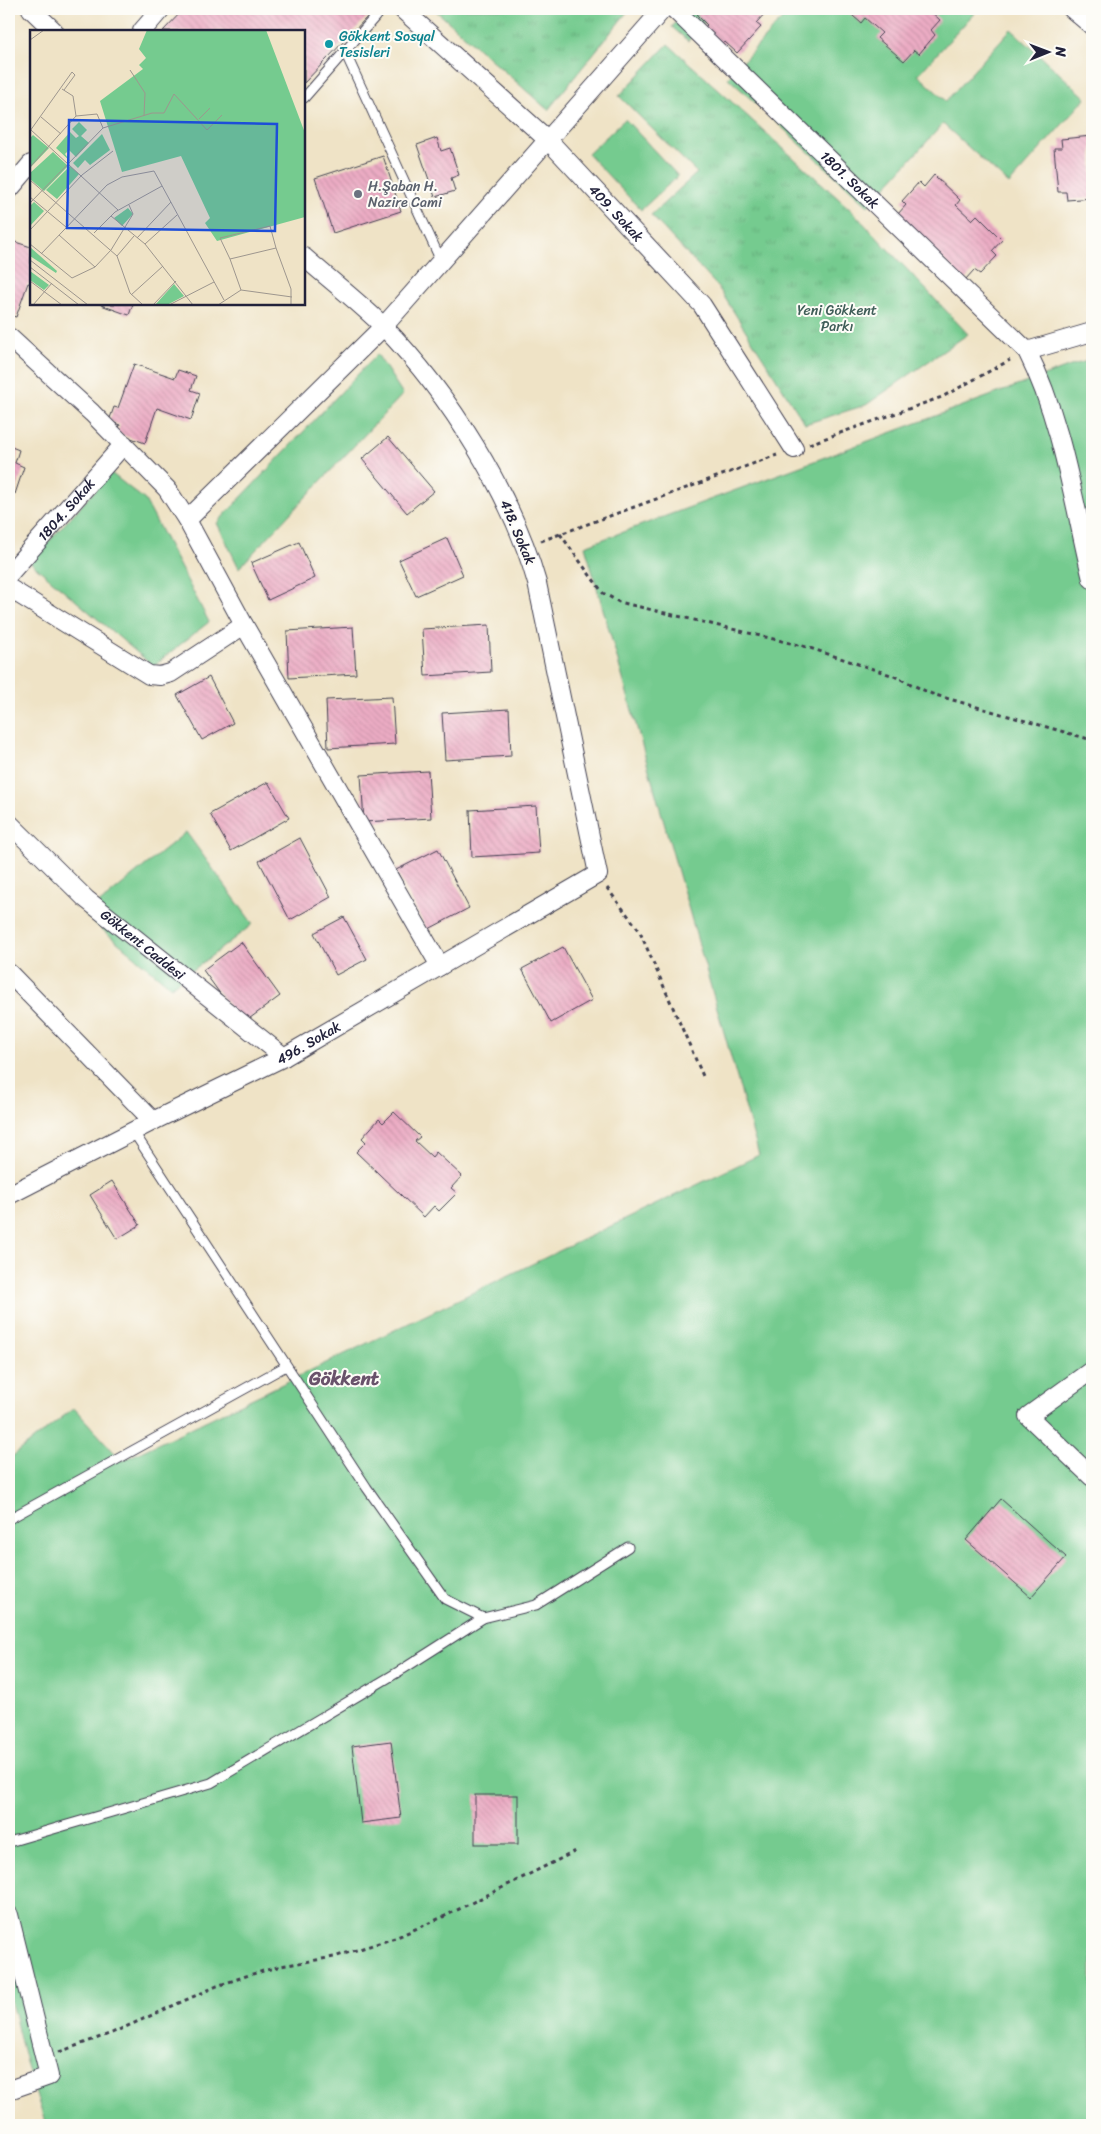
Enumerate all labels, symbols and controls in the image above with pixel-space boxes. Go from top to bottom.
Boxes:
place label: Gökkent Sosyal Tesisleri [339,24,436,65]
north arrow [1024,28,1074,78]
inset map [30,30,305,305]
marker: Gökkent Sosyal Tesisleri [323,38,335,50]
text: N [1048,46,1073,57]
street label: 1801. Sokak [814,145,886,215]
place label: H.Şaban H. Nazire Cami [368,174,443,215]
street label: 409. Sokak [582,179,650,249]
marker: H.Şaban H. Nazire Cami [352,188,364,200]
park label: Yeni Gökkent Parkı [797,298,877,339]
street label: 1804. Sokak [31,472,102,547]
street label: 418. Sokak [493,496,543,569]
street label: Gökkent Caddesi [95,903,192,987]
street label: 496. Sokak [272,1014,346,1072]
district label: Gökkent [308,1362,380,1395]

